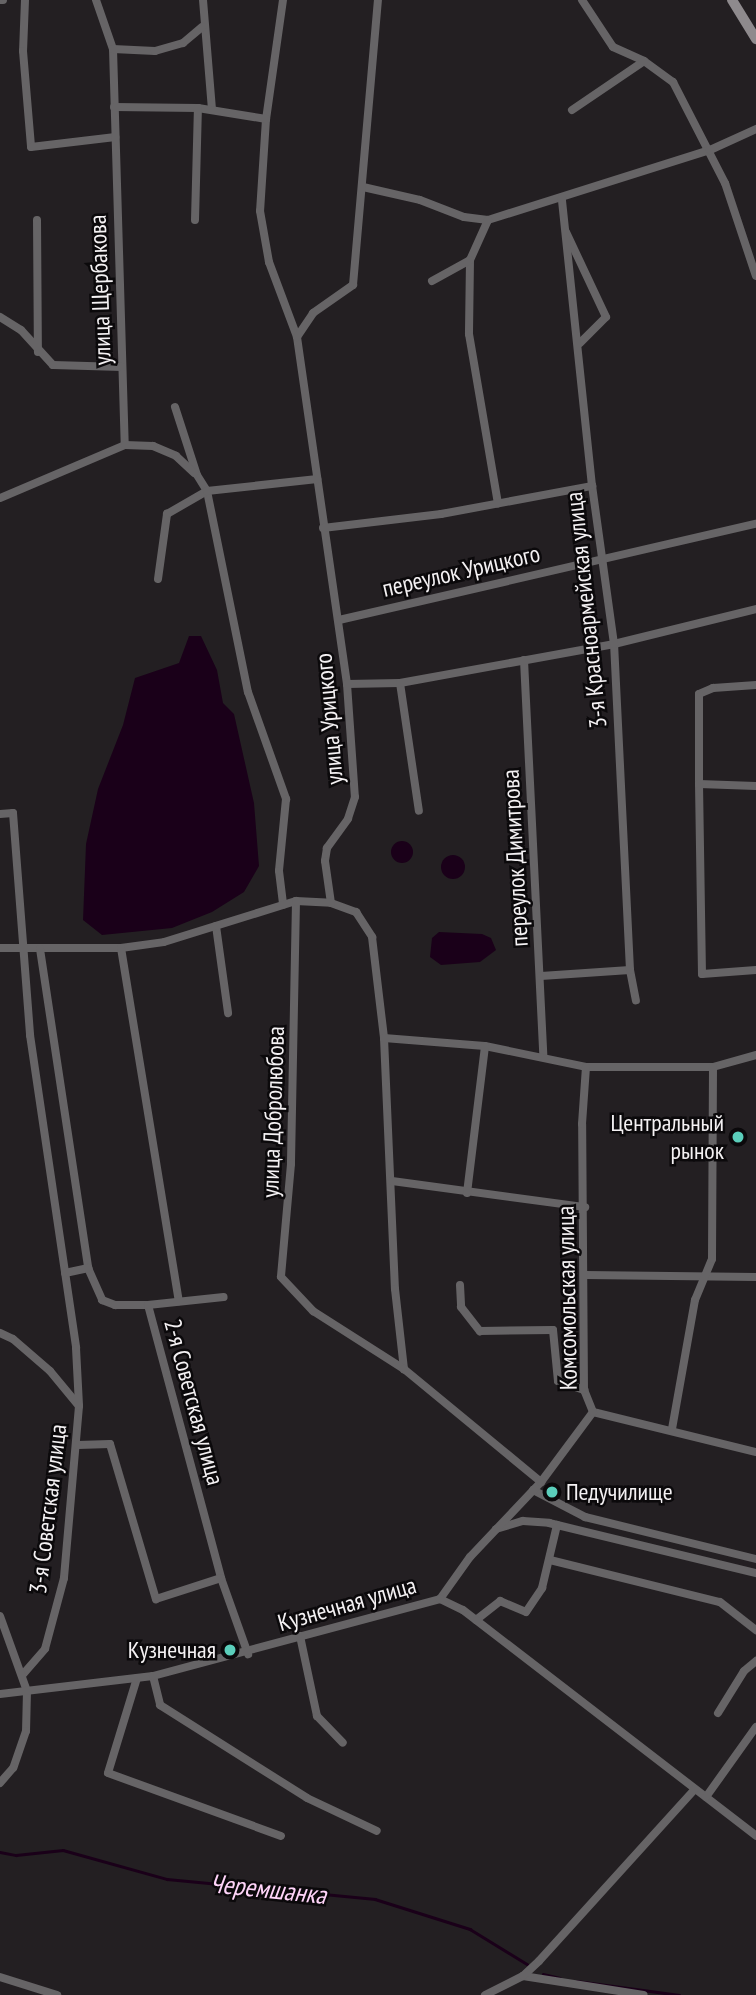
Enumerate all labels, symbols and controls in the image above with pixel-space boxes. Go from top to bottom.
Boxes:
street label: улица Щербакова [83,214,117,366]
street label: 3-я Красноармейская улица [559,490,613,730]
street label: переулок Урицкого [379,539,543,603]
street label: улица Урицкого [309,652,349,786]
street label: переулок Димитрова [496,768,534,948]
street label: улица Добролюбова [256,1025,290,1199]
place label: Центральный рынок [610,1109,724,1165]
marker: Центральный рынок [730,1129,746,1145]
street label: Комсомольская улица [551,1205,583,1391]
street label: 2-я Советская улица [158,1316,230,1488]
street label: 3-я Советская улица [23,1422,73,1596]
place label: Педучилище [566,1478,673,1506]
marker: Педучилище [544,1484,560,1500]
street label: Кузнечная улица [275,1571,419,1637]
place label: Кузнечная [128,1636,216,1664]
marker: Кузнечная [222,1642,238,1658]
water label: Черемшанка [208,1867,328,1911]

